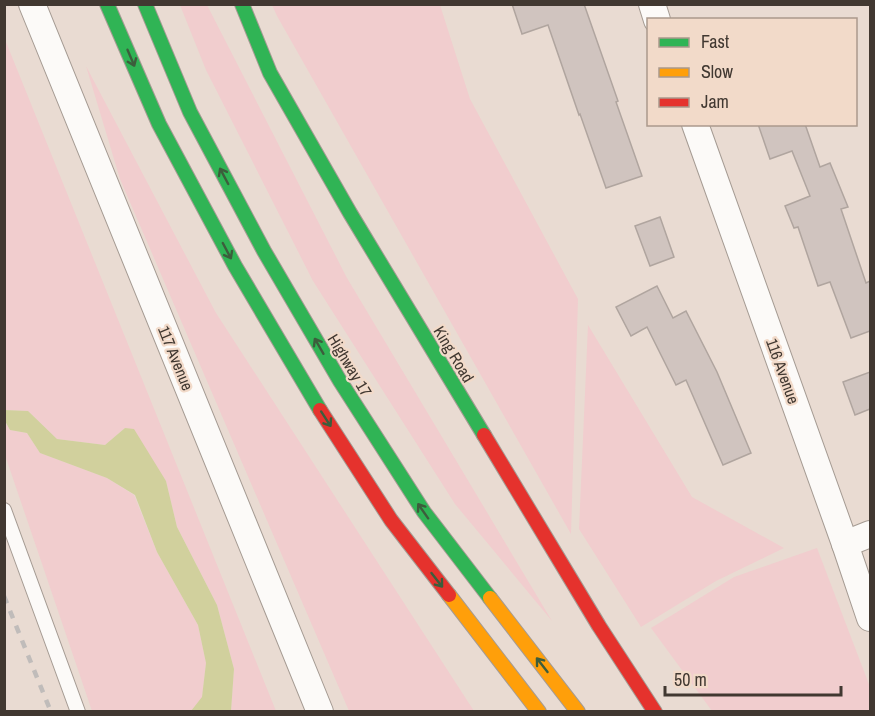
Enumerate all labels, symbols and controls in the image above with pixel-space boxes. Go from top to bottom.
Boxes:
legend [647,18,857,126]
text: Fast [701,29,729,54]
one-way arrow [125,49,137,67]
text: Slow [701,59,733,84]
text: Jam [701,89,729,114]
one-way arrow [218,168,230,185]
one-way arrow [222,242,233,260]
street label: 117 Avenue [153,322,199,394]
street label: King Road [429,322,479,386]
street label: Highway 17 [323,330,377,400]
street label: 116 Avenue [761,335,805,407]
one-way arrow [313,338,325,355]
one-way arrow [320,410,332,427]
one-way arrow [417,503,429,519]
one-way arrow [430,571,443,587]
one-way arrow [536,658,549,674]
scale bar [665,659,840,697]
text: 50 m [674,667,707,692]

